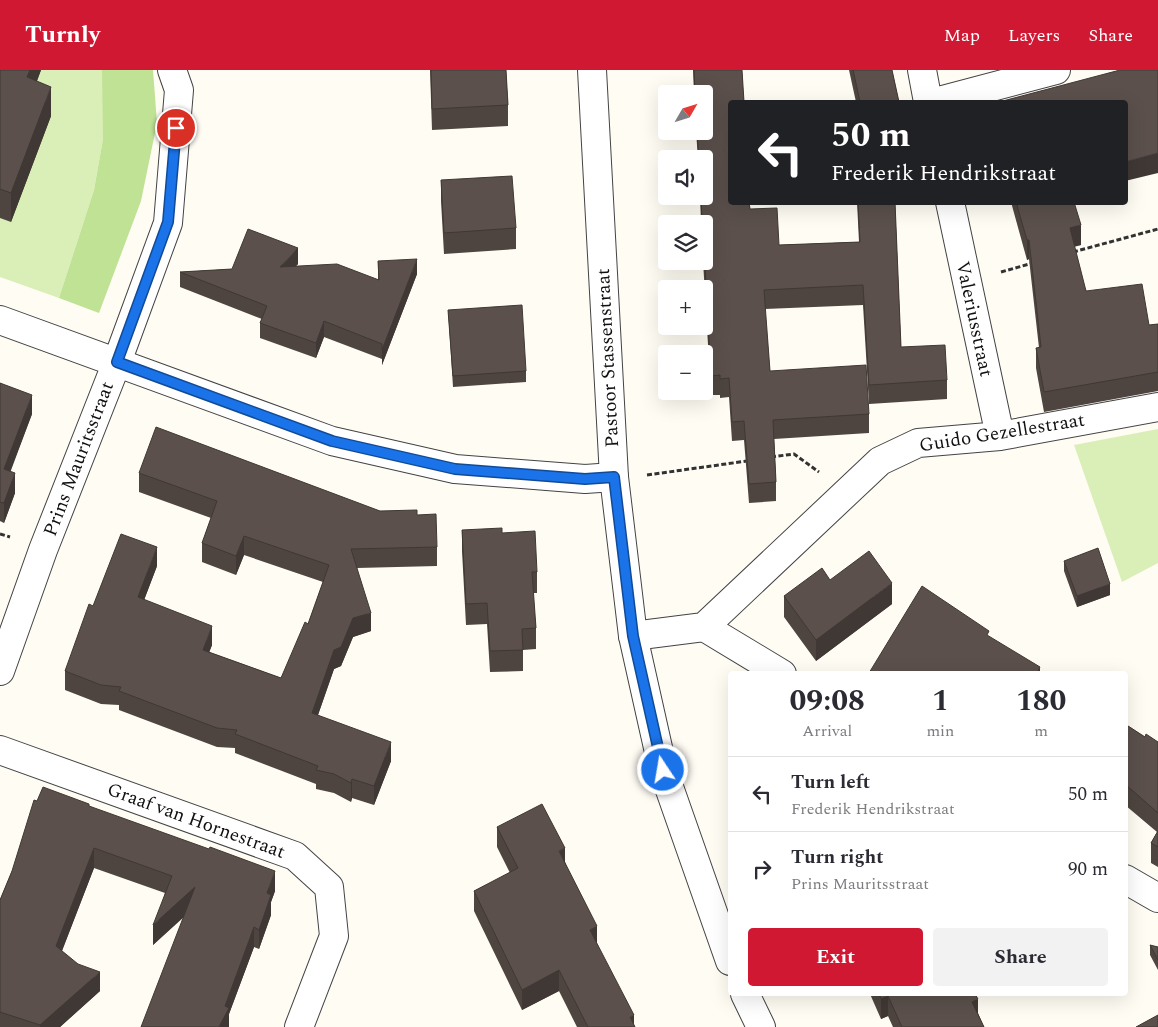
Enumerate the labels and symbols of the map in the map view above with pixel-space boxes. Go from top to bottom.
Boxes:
north arrow [658,85,712,140]
pin [155,107,197,149]
street label: Valeriusstraat [948,259,1000,380]
street label: Pastoor Stassenstraat [589,267,627,448]
street label: Prins Mauritsstraat [36,377,122,541]
street label: Guido Gezellestraat [917,406,1087,460]
position arrow [636,743,688,795]
street label: Graaf van Hornestraat [103,775,289,867]

